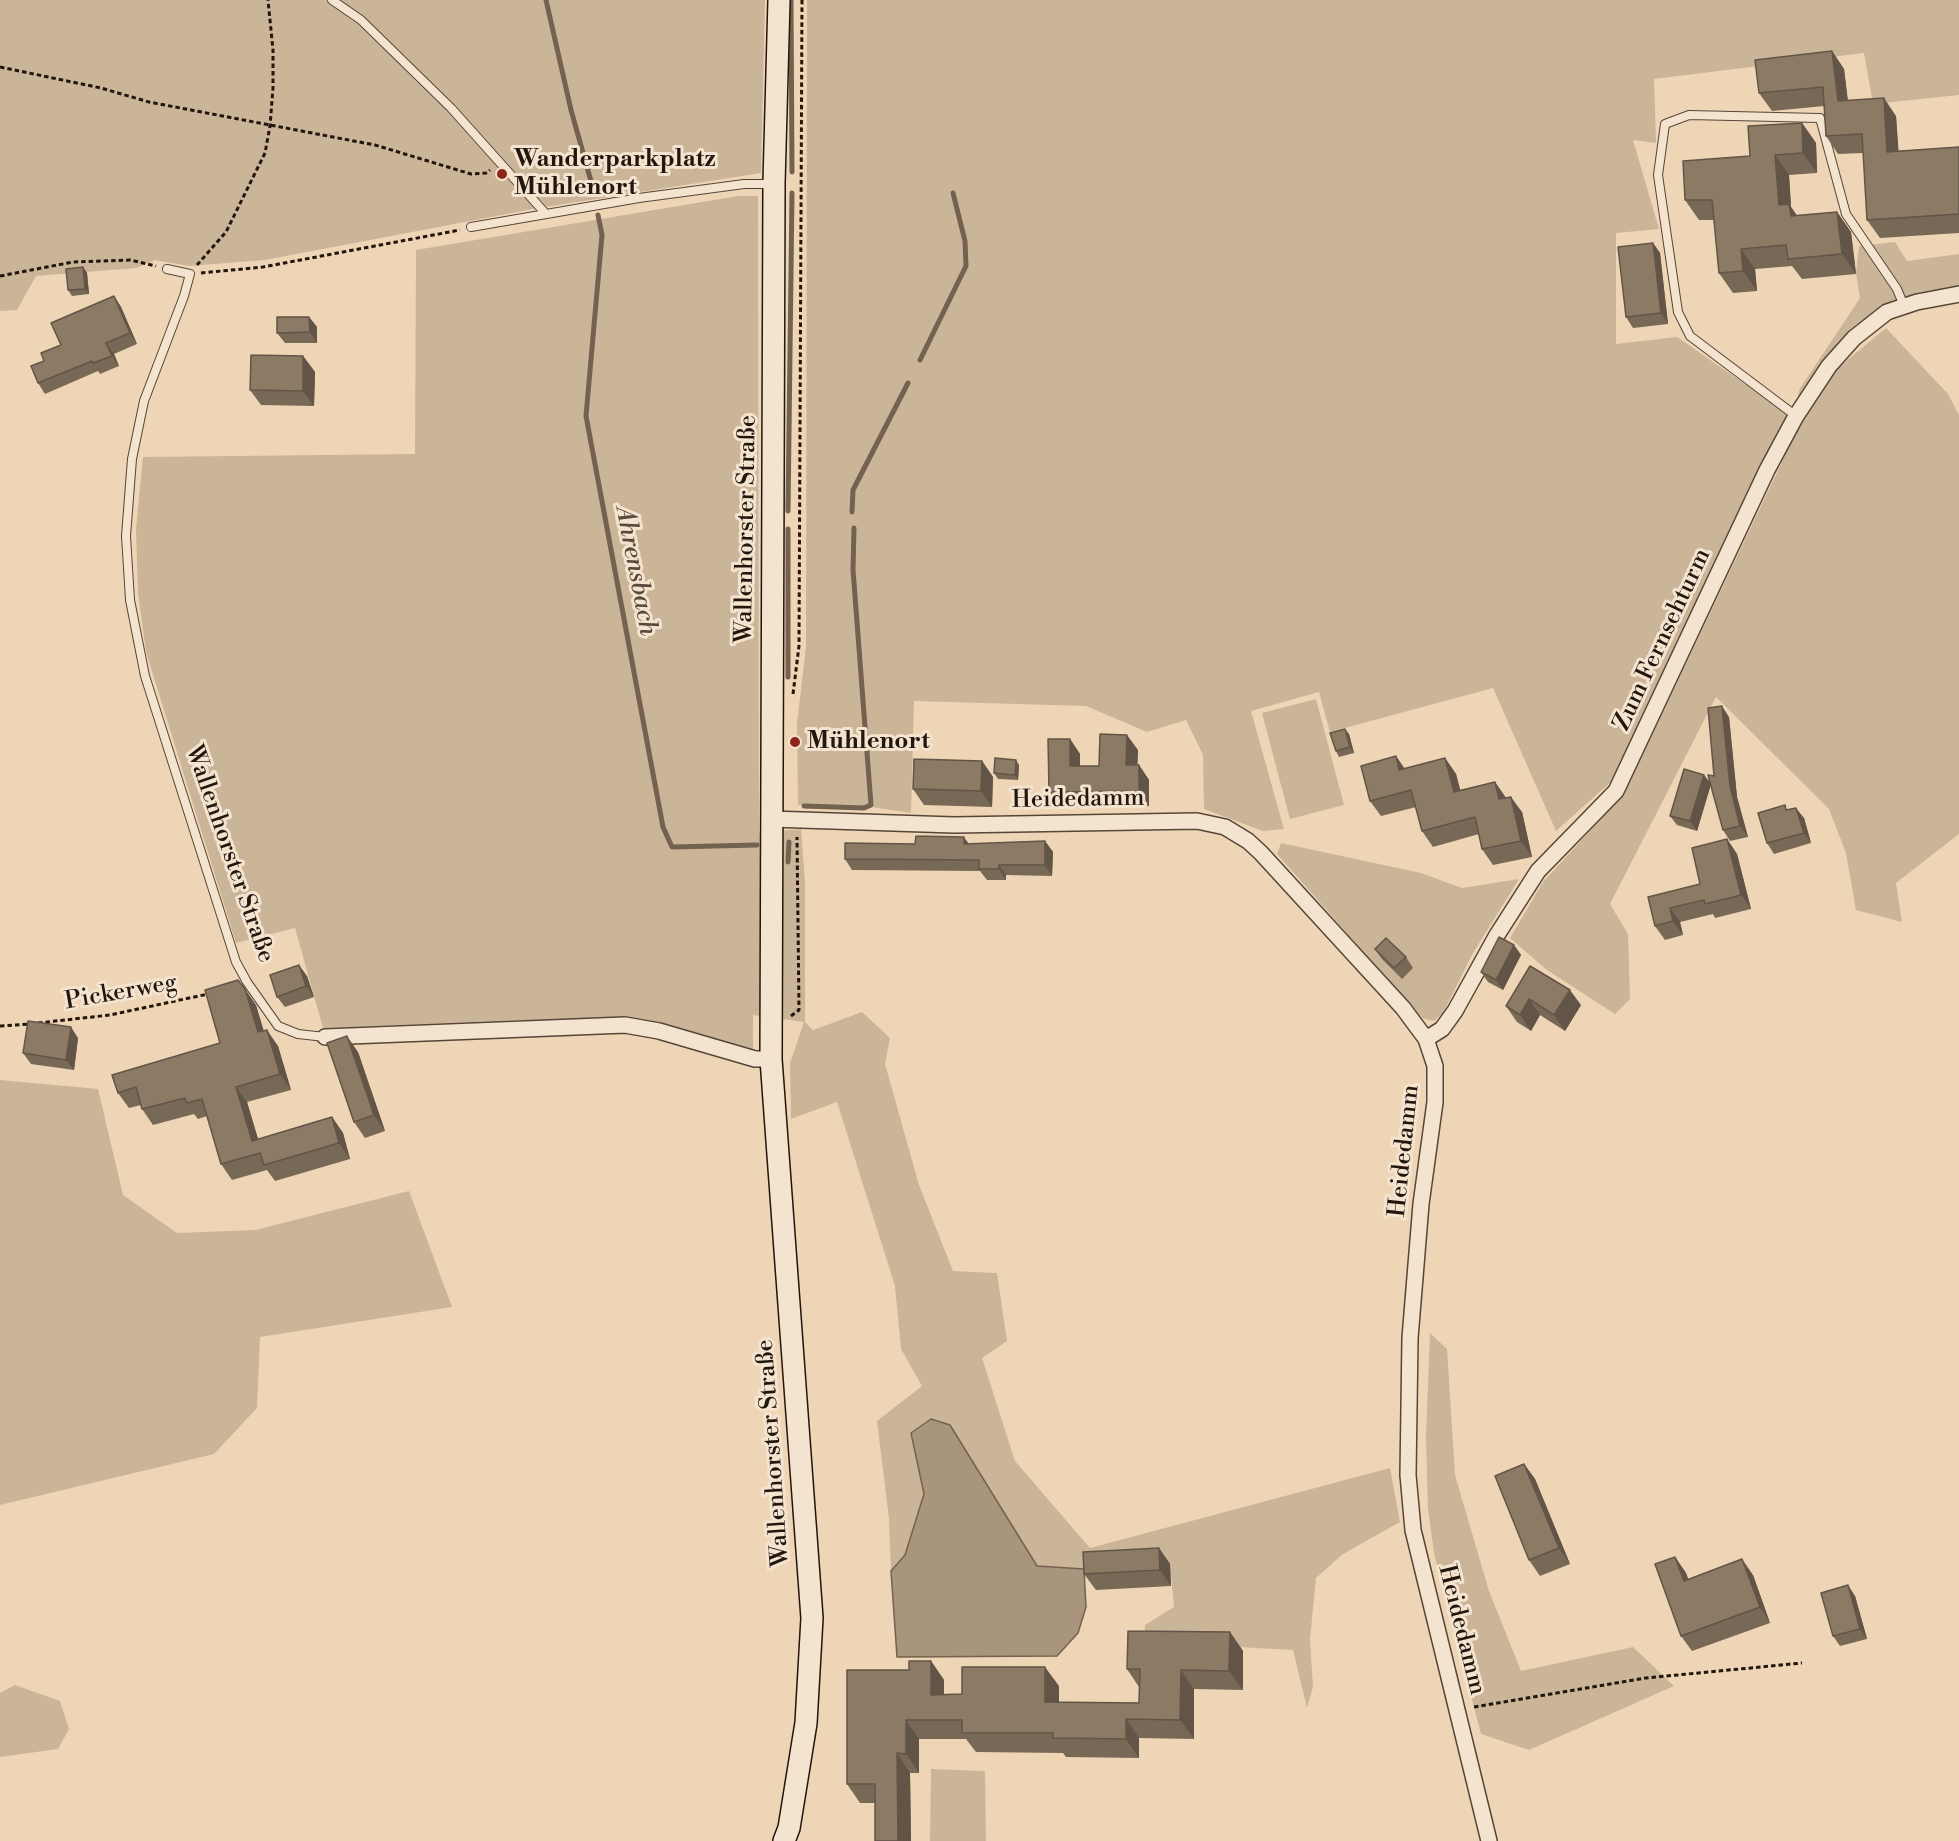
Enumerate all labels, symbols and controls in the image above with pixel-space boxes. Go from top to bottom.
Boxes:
place label: Wanderparkplatz Mühlenort [514,146,716,202]
marker: Wanderparkplatz Mühlenort [495,167,509,181]
street label: Wallenhorster Straße [731,415,763,643]
water label: Ahrensbach [607,504,663,638]
street label: Zum Fernsehturm [1608,544,1718,736]
place label: Mühlenort [807,728,930,756]
marker: Mühlenort [788,735,802,749]
street label: Wallenhorster Straße [178,742,280,966]
street label: Heidedamm [1011,784,1145,816]
street label: Pickerweg [63,969,179,1017]
street label: Heidedamm [1384,1083,1426,1219]
street label: Wallenhorster Straße [752,1338,796,1568]
street label: Heidedamm [1431,1562,1491,1698]

